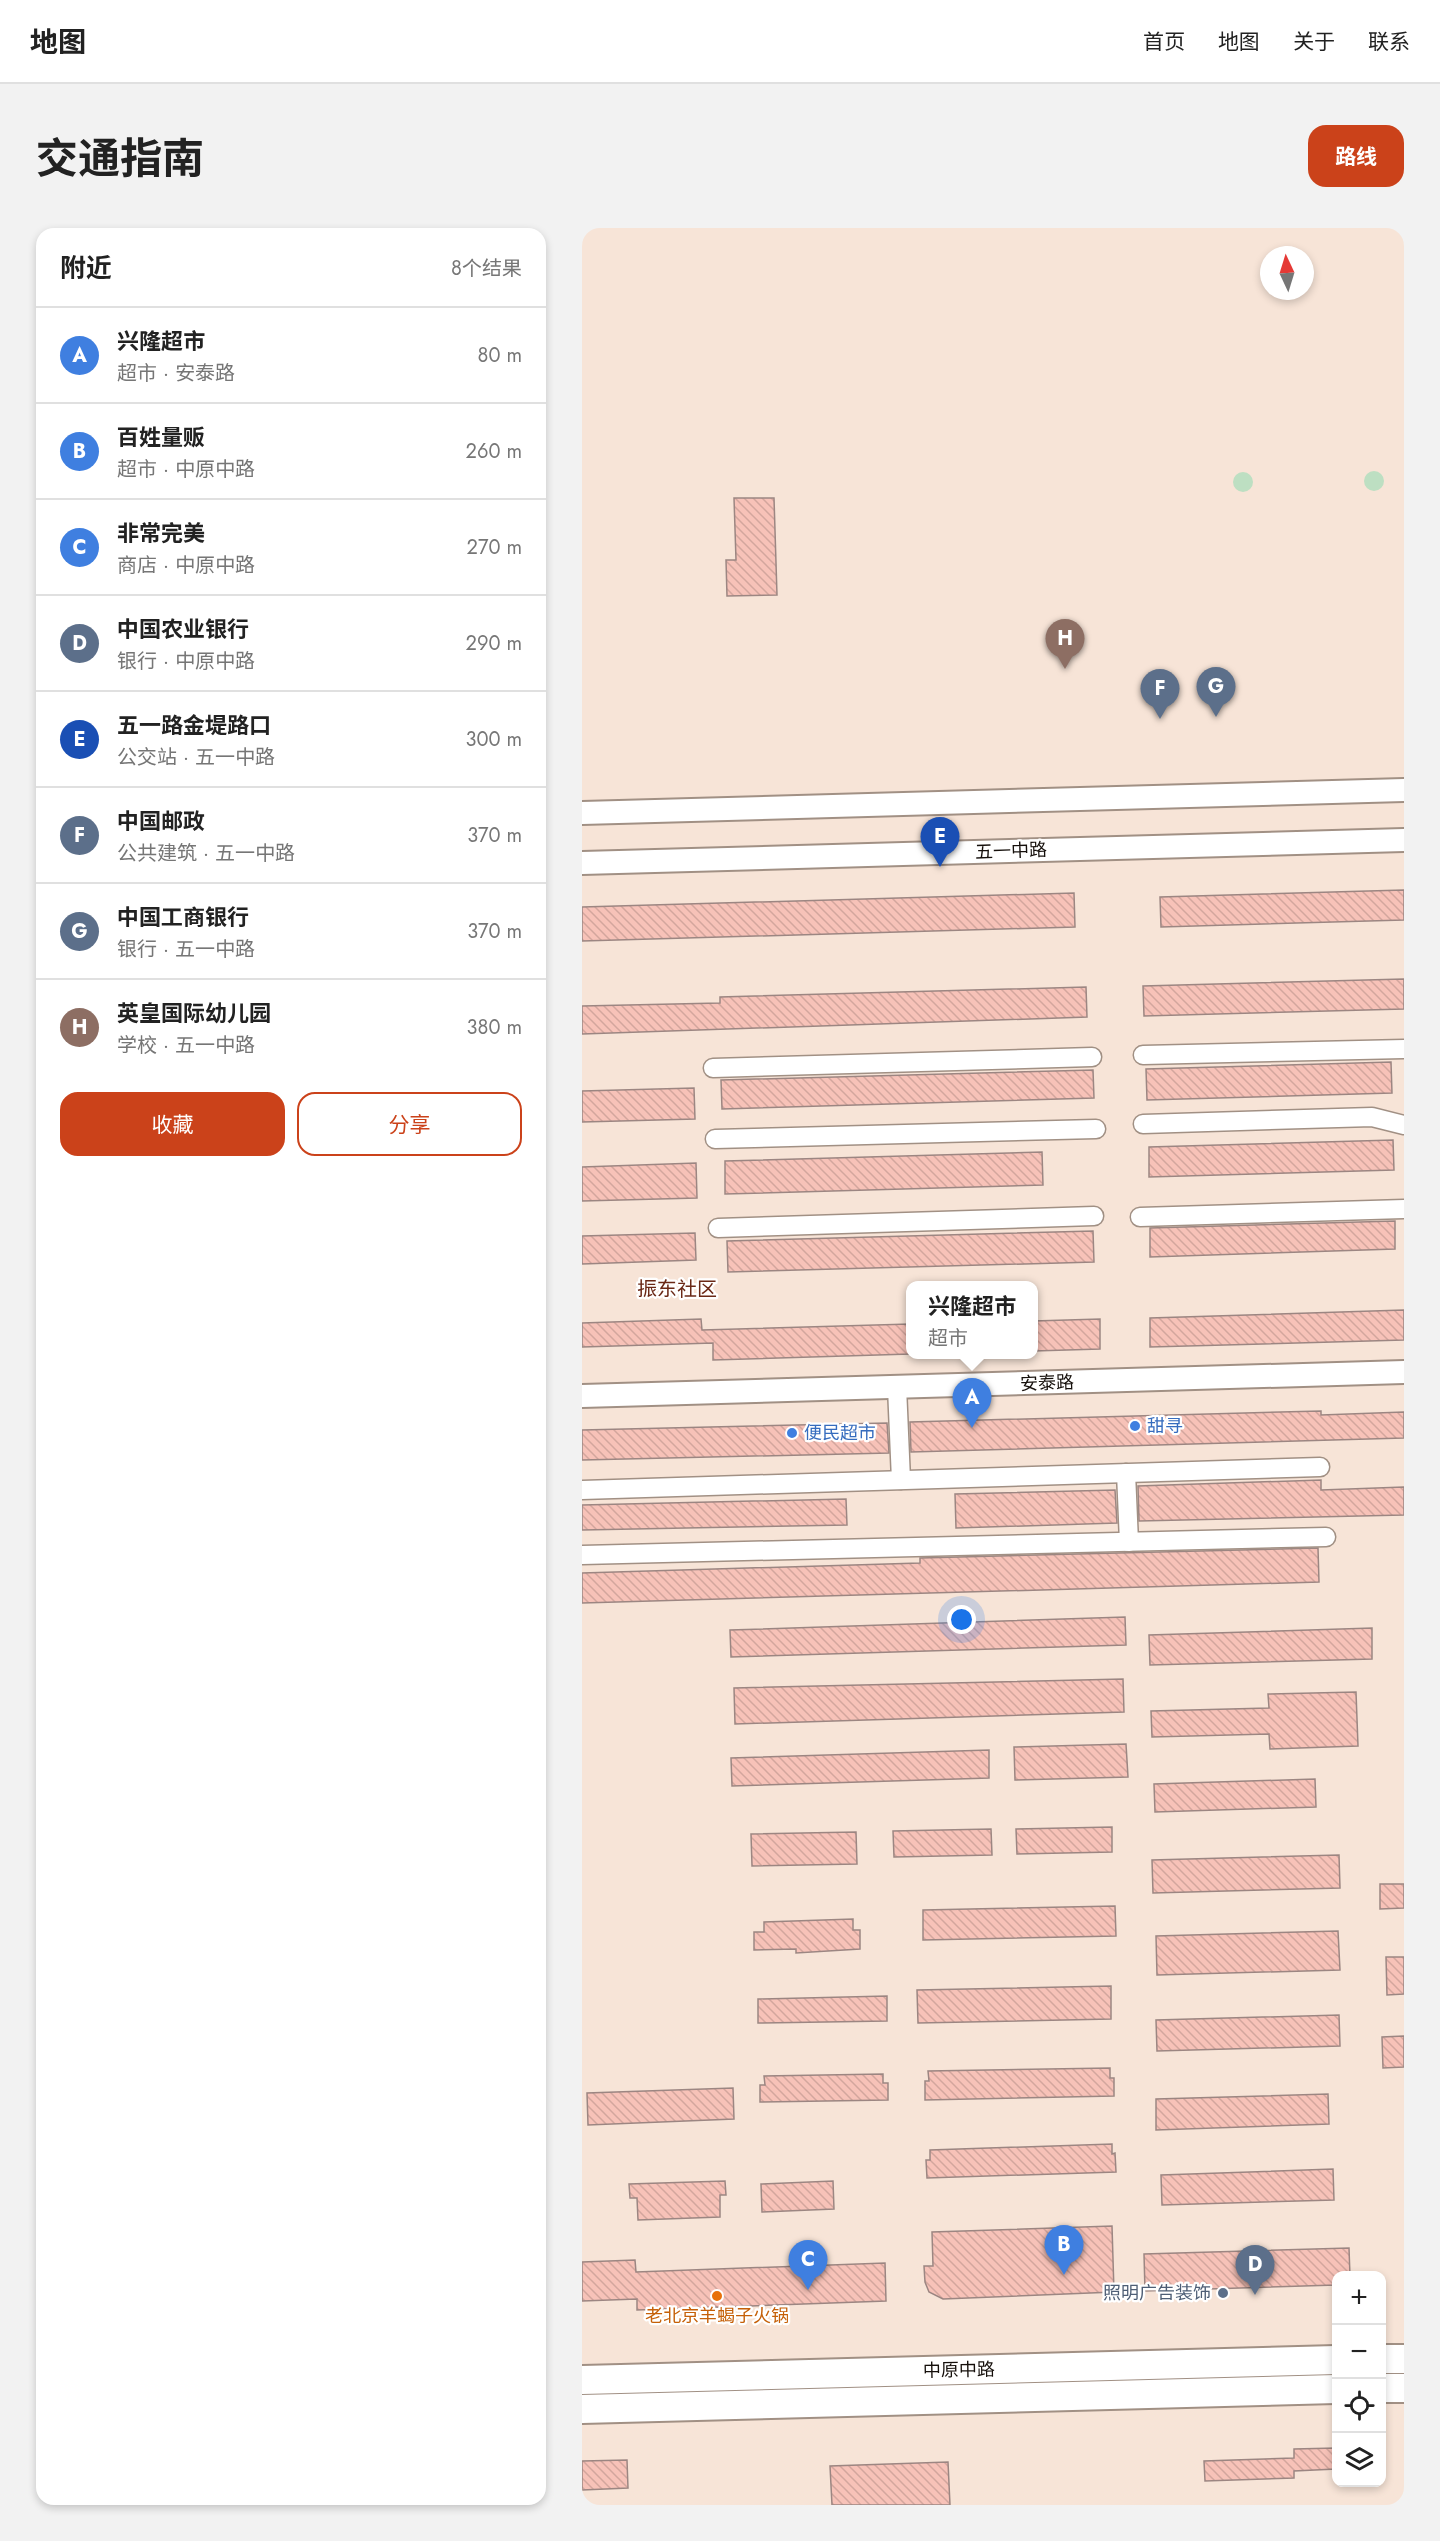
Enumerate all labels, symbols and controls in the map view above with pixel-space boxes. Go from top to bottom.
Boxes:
text: 地图 [30,22,86,63]
text: 首页 [1143,27,1185,57]
text: 地图 [1218,27,1260,57]
text: 关于 [1293,27,1335,57]
text: 联系 [1368,27,1410,57]
button: 路线 [1308,125,1404,187]
text: 交通指南 [36,128,204,189]
north arrow [1260,246,1314,300]
text: 附近 [60,249,112,287]
text: 8个结果 [451,254,522,283]
text: 兴隆超市 [117,325,205,357]
text: A [72,341,87,370]
text: 80 m [477,341,522,370]
text: 超市 · 安泰路 [117,359,235,388]
text: 百姓量贩 [117,421,205,453]
text: B [73,437,86,466]
text: 260 m [466,437,522,466]
text: 超市 · 中原中路 [117,455,255,484]
text: 非常完美 [117,517,205,549]
text: C [72,533,87,562]
text: 270 m [467,533,522,562]
text: 商店 · 中原中路 [117,551,255,580]
text: 中国农业银行 [117,613,249,645]
pin: H [1046,620,1084,669]
text: D [72,629,87,658]
text: 290 m [466,629,522,658]
text: 银行 · 中原中路 [117,647,255,676]
pin: G [1196,668,1236,717]
pin: F [1140,670,1180,719]
text: 五一路金堤路口 [117,709,271,741]
text: E [73,725,86,754]
text: 300 m [465,725,522,754]
text: 公交站 · 五一中路 [117,743,275,772]
text: 中国邮政 [117,805,205,837]
pin: E [920,818,960,867]
text: F [74,821,85,850]
text: 370 m [467,821,522,850]
street label: 五一中路 [975,837,1047,865]
text: 公共建筑 · 五一中路 [117,839,295,868]
text: 中国工商银行 [117,901,249,933]
text: G [71,917,88,946]
text: 370 m [467,917,522,946]
text: 银行 · 五一中路 [117,935,255,964]
text: 英皇国际幼儿园 [117,997,271,1029]
text: H [72,1013,87,1042]
text: 380 m [467,1013,522,1042]
text: 学校 · 五一中路 [117,1031,255,1060]
button: 收藏 [60,1092,285,1156]
button: 分享 [297,1092,522,1156]
district label: 振东社区 [637,1275,717,1304]
popup [906,1281,1038,1359]
text: 兴隆超市 [928,1290,1016,1322]
text: 超市 [928,1324,968,1353]
street label: 安泰路 [1020,1369,1074,1397]
pin: A [952,1378,992,1428]
place label: 甜寻 [1147,1413,1183,1439]
marker: 甜寻 [1128,1419,1142,1433]
place label: 便民超市 [804,1420,876,1446]
marker: 便民超市 [785,1426,799,1440]
your location [947,1605,976,1634]
pin: B [1044,2226,1084,2275]
pin: C [788,2240,828,2290]
pin: D [1236,2246,1274,2295]
map controls [1332,2271,1386,2487]
button: + [1332,2271,1386,2325]
place label: 照明广告装饰 [1103,2280,1211,2306]
marker: 照明广告装饰 [1216,2286,1230,2300]
marker: 老北京羊蝎子火锅 [710,2289,724,2303]
place label: 老北京羊蝎子火锅 [645,2303,789,2329]
button: − [1332,2325,1386,2379]
street label: 中原中路 [923,2356,995,2384]
button: locate [1332,2379,1386,2433]
button: layers [1332,2433,1386,2487]

